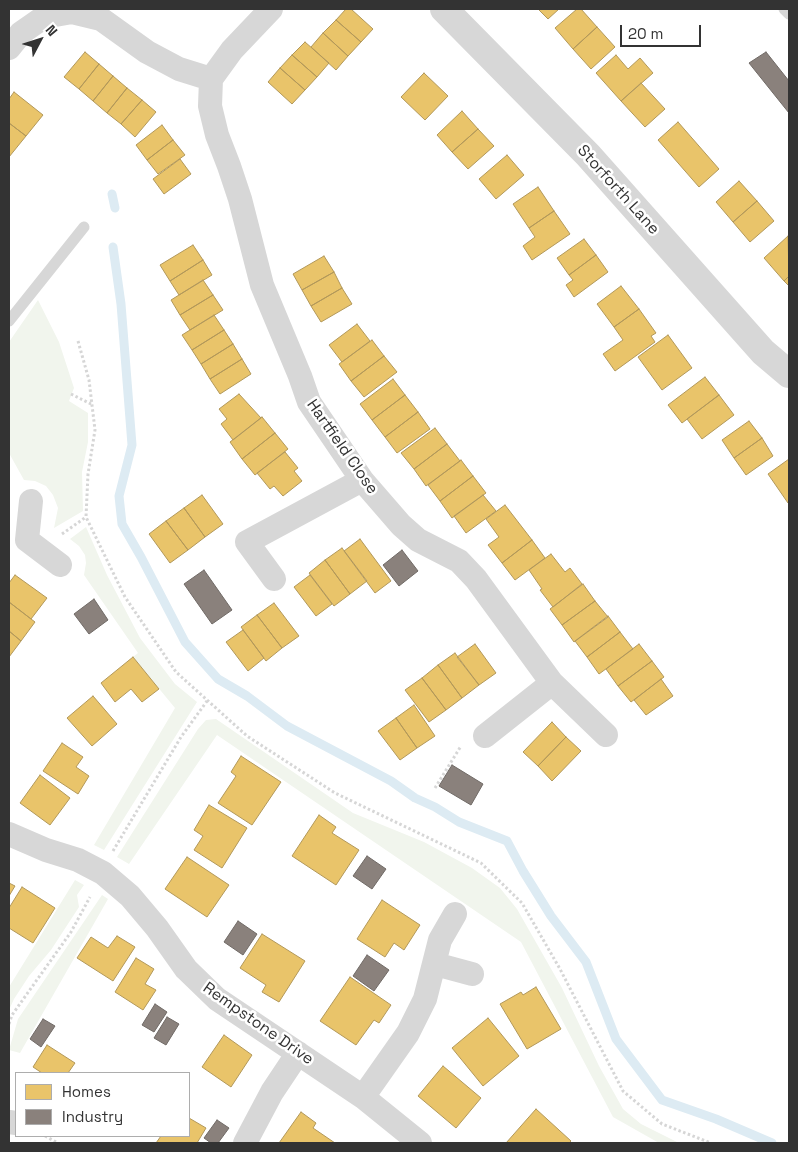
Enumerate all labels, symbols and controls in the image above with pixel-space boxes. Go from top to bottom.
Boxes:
north arrow [15,15,65,65]
scale bar [623,15,704,47]
text: N [42,21,61,40]
text: 20 m [628,24,663,43]
street label: Storforth Lane [573,141,663,239]
street label: Hartfield Close [302,396,382,498]
street label: Rempstone Drive [199,979,317,1069]
legend [15,1072,190,1137]
text: Homes [62,1082,111,1101]
text: Industry [62,1107,123,1126]

